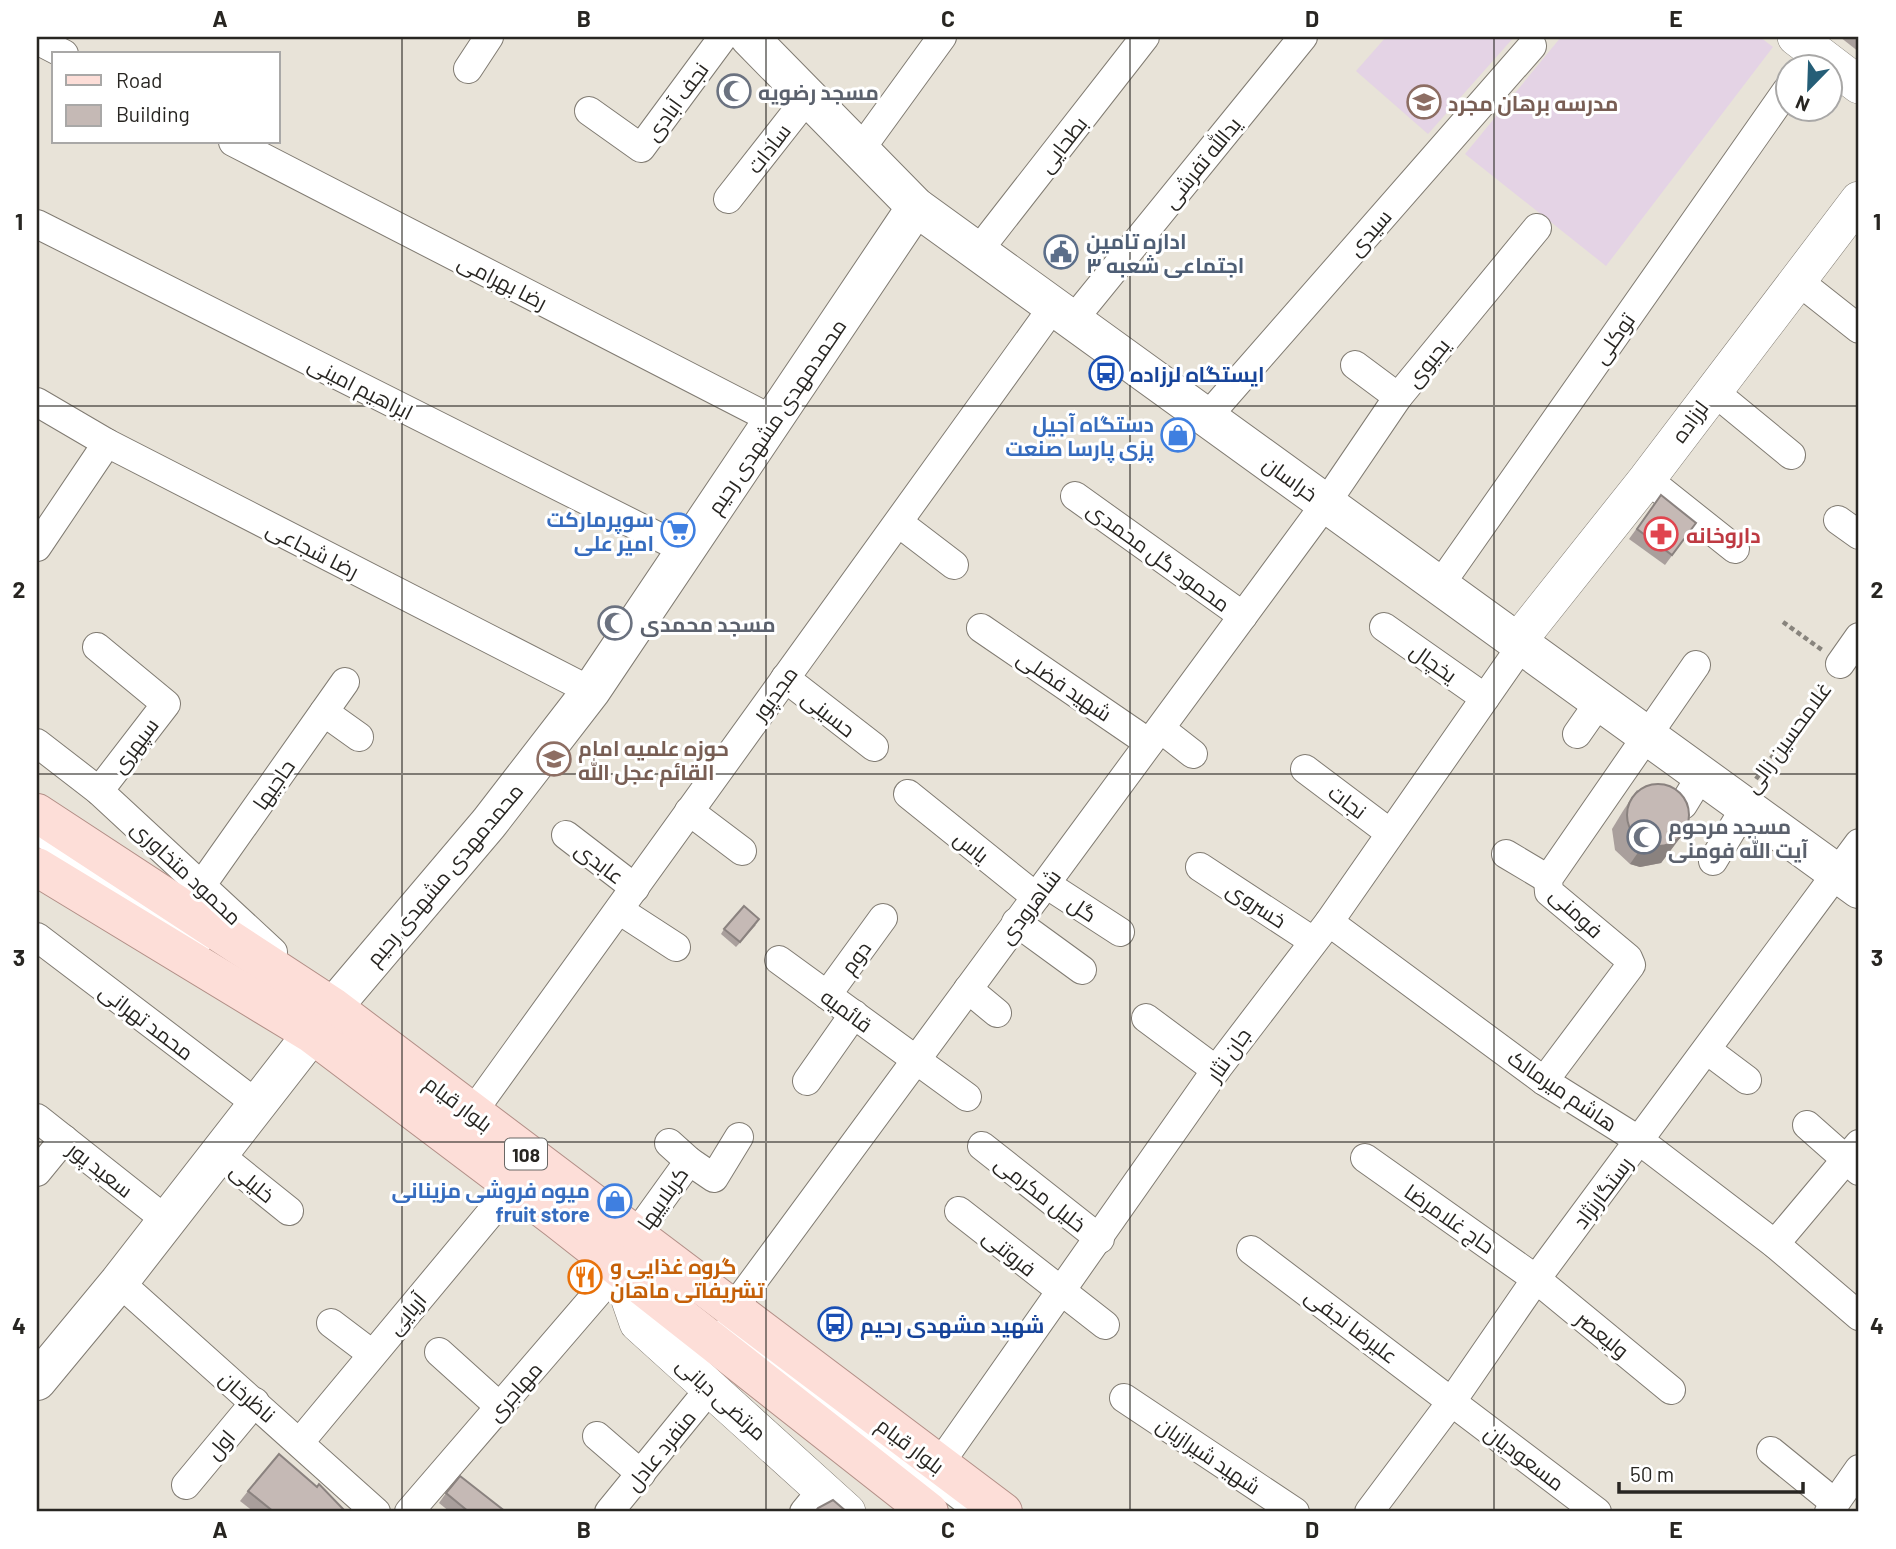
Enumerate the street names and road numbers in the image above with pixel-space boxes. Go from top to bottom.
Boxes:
street label: نجف آبادی [639,57,714,146]
street label: بطحایی [1032,111,1093,178]
street label: یدالله تفرشی [1157,111,1247,214]
street label: سادات [741,118,795,178]
street label: سیدی [1342,204,1398,262]
street label: رضا بهرامی [453,248,552,316]
street label: توکلی [1587,308,1641,369]
street label: محمدمهدی مشهدی رحیم [701,314,853,520]
street label: یحیوی [1400,332,1456,393]
street label: ابراهیم امینی [303,350,418,427]
street label: لرزاده [1665,395,1713,447]
street label: خراسان [1258,450,1323,508]
street label: محمود گل محمدی [1082,496,1235,618]
street label: رضا شجاعی [262,515,363,585]
street label: یخچال [1404,637,1462,690]
street label: شهید فضلی [1012,644,1117,727]
street label: مجدپور [745,661,804,727]
street label: غلامحسین زالی [1738,677,1837,799]
street label: حسینی [796,684,861,743]
street label: سپهری [105,713,164,779]
street label: حاجیها [247,754,301,815]
street label: محمدمهدی مشهدی رحیم [361,778,530,972]
street label: نجات [1324,779,1372,823]
street label: محمود متخاوری [126,815,247,931]
street label: یاس [948,825,995,869]
street label: عابدی [570,836,629,890]
street label: شاهرودی [993,864,1067,949]
street label: خسروی [1221,876,1291,934]
street label: فومنی [1544,881,1609,944]
street label: گل [1063,890,1102,928]
street label: دوم [835,936,878,980]
street label: محمد تهرانی [94,978,199,1066]
street label: قائمیه [817,983,877,1037]
street label: جان نثار [1200,1022,1257,1088]
street label: هاشم میرمالک [1502,1044,1623,1138]
street label: بلوار قیام [419,1070,498,1139]
street label: سعید پور [61,1135,138,1204]
road number: 108 [505,1138,547,1170]
street label: خلیل مکرمی [989,1150,1092,1238]
street label: رستگارنژاد [1567,1151,1638,1233]
street label: خلیلی [225,1157,280,1209]
street label: کربلاییها [631,1162,694,1235]
street label: حاج غلامرضا [1399,1178,1500,1261]
street label: فروتنی [977,1223,1042,1282]
street label: علیرضا نجفی [1300,1282,1403,1369]
street label: آریایی [381,1287,432,1340]
street label: ولیعصر [1570,1305,1634,1363]
street label: مرتضی دیانی [671,1351,772,1446]
street label: مهاجری [482,1356,548,1427]
street label: ناظرخان [214,1365,281,1428]
street label: منفرد عادل [620,1405,702,1497]
street label: شهید شیرازیان [1151,1411,1266,1500]
street label: بلوار قیام [871,1412,950,1481]
street label: مسعودیان [1479,1419,1570,1497]
street label: اول [200,1424,241,1465]

